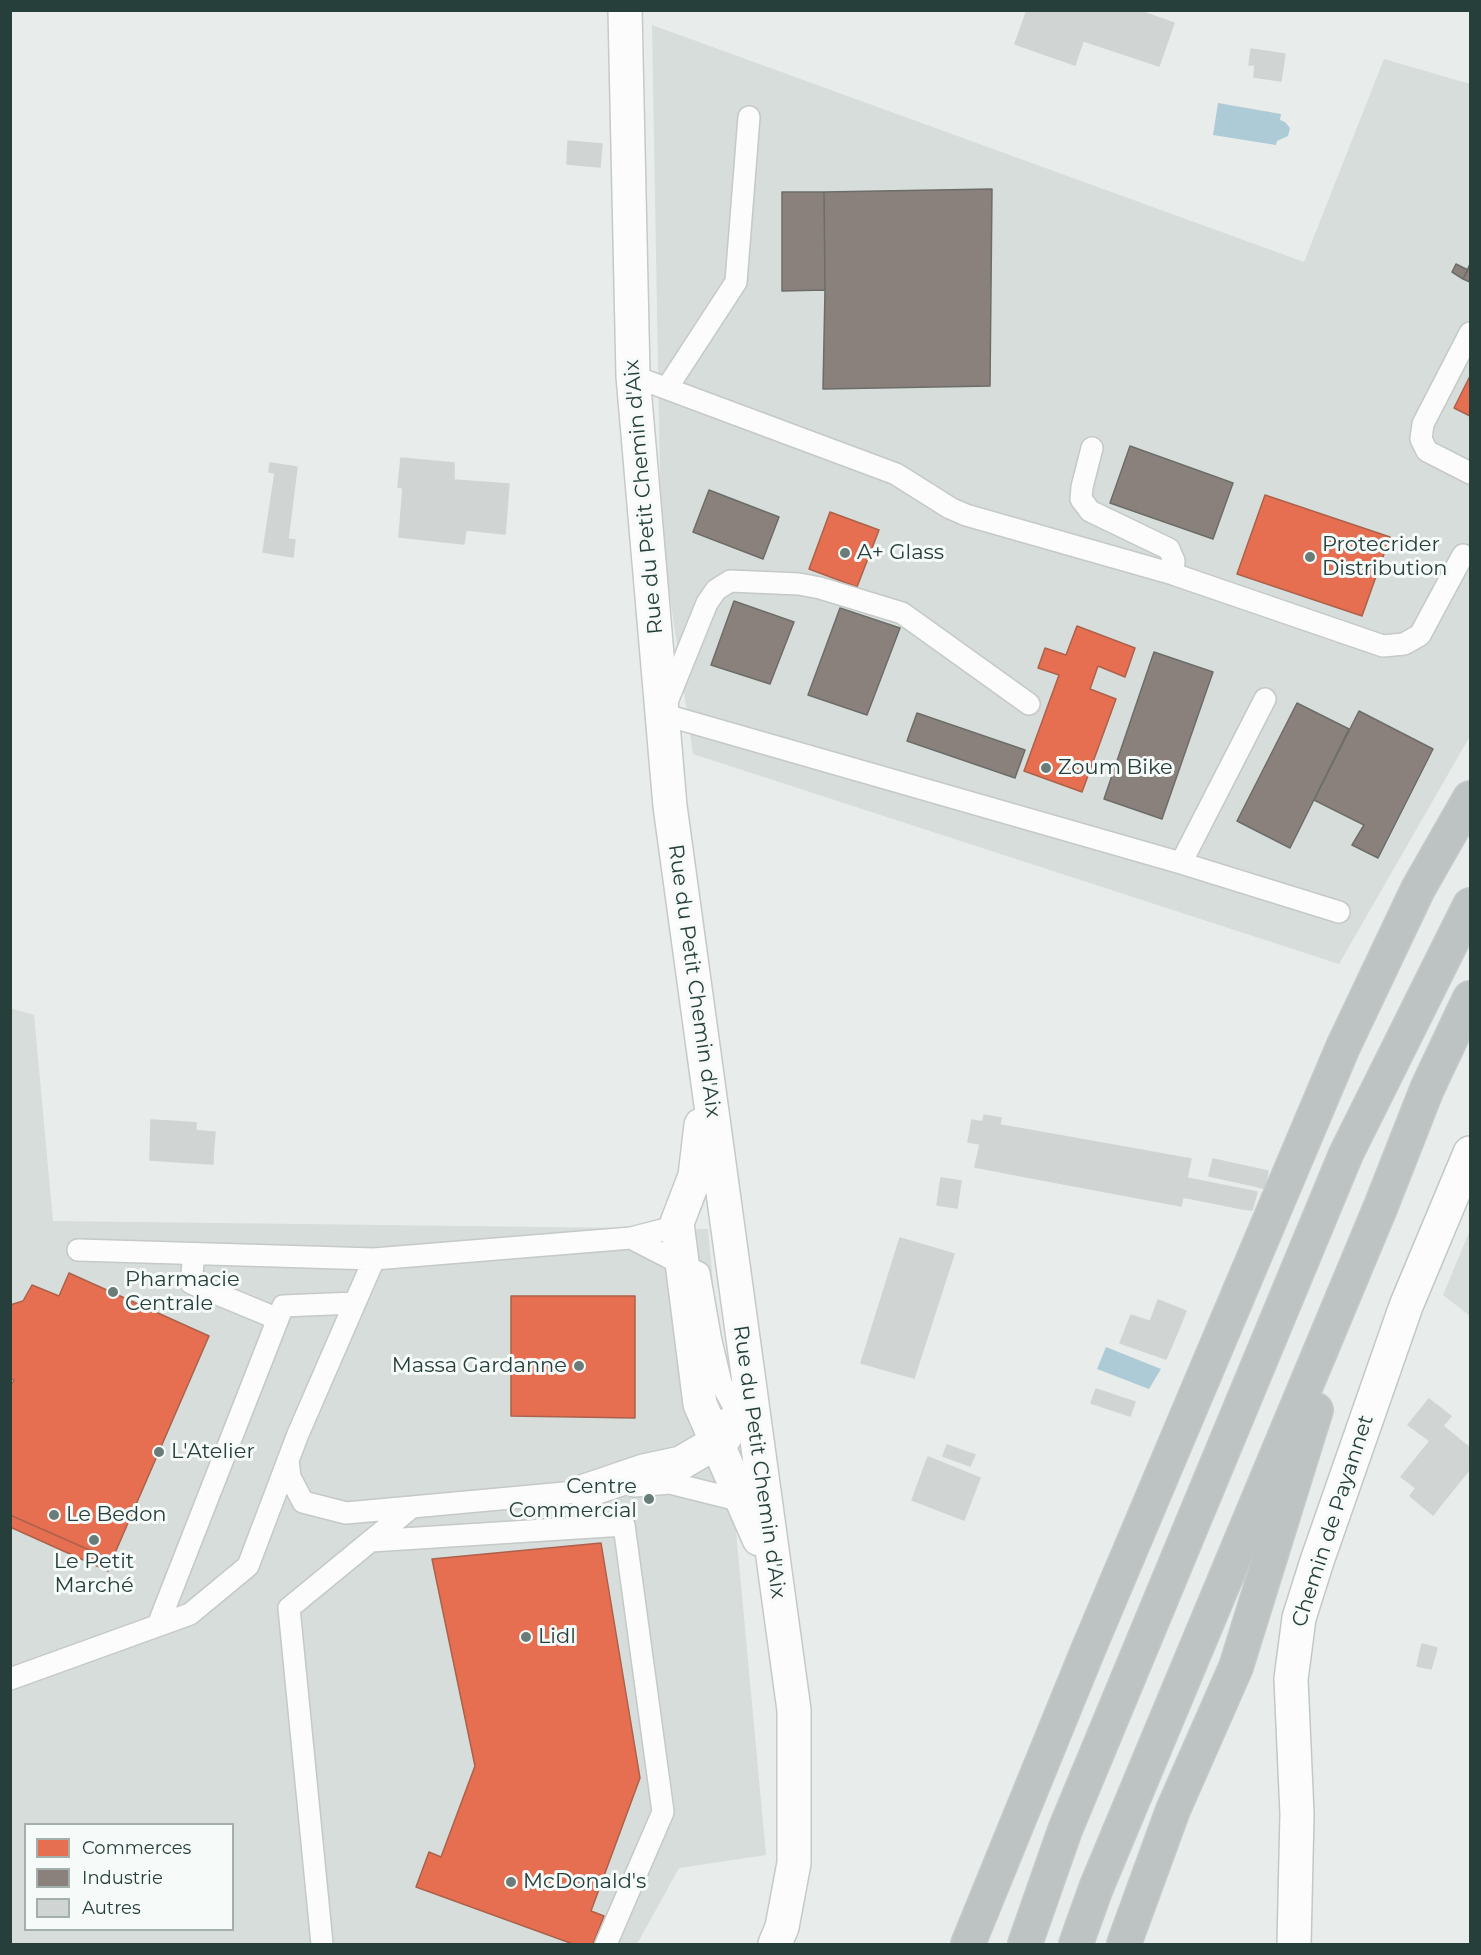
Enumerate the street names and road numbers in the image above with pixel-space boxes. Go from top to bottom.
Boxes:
street label: Rue du Petit Chemin d'Aix [619,359,669,635]
street label: Rue du Petit Chemin d'Aix [662,843,726,1119]
street label: Rue du Petit Chemin d'Aix [727,1324,791,1600]
street label: Chemin de Payannet [1287,1412,1379,1630]

